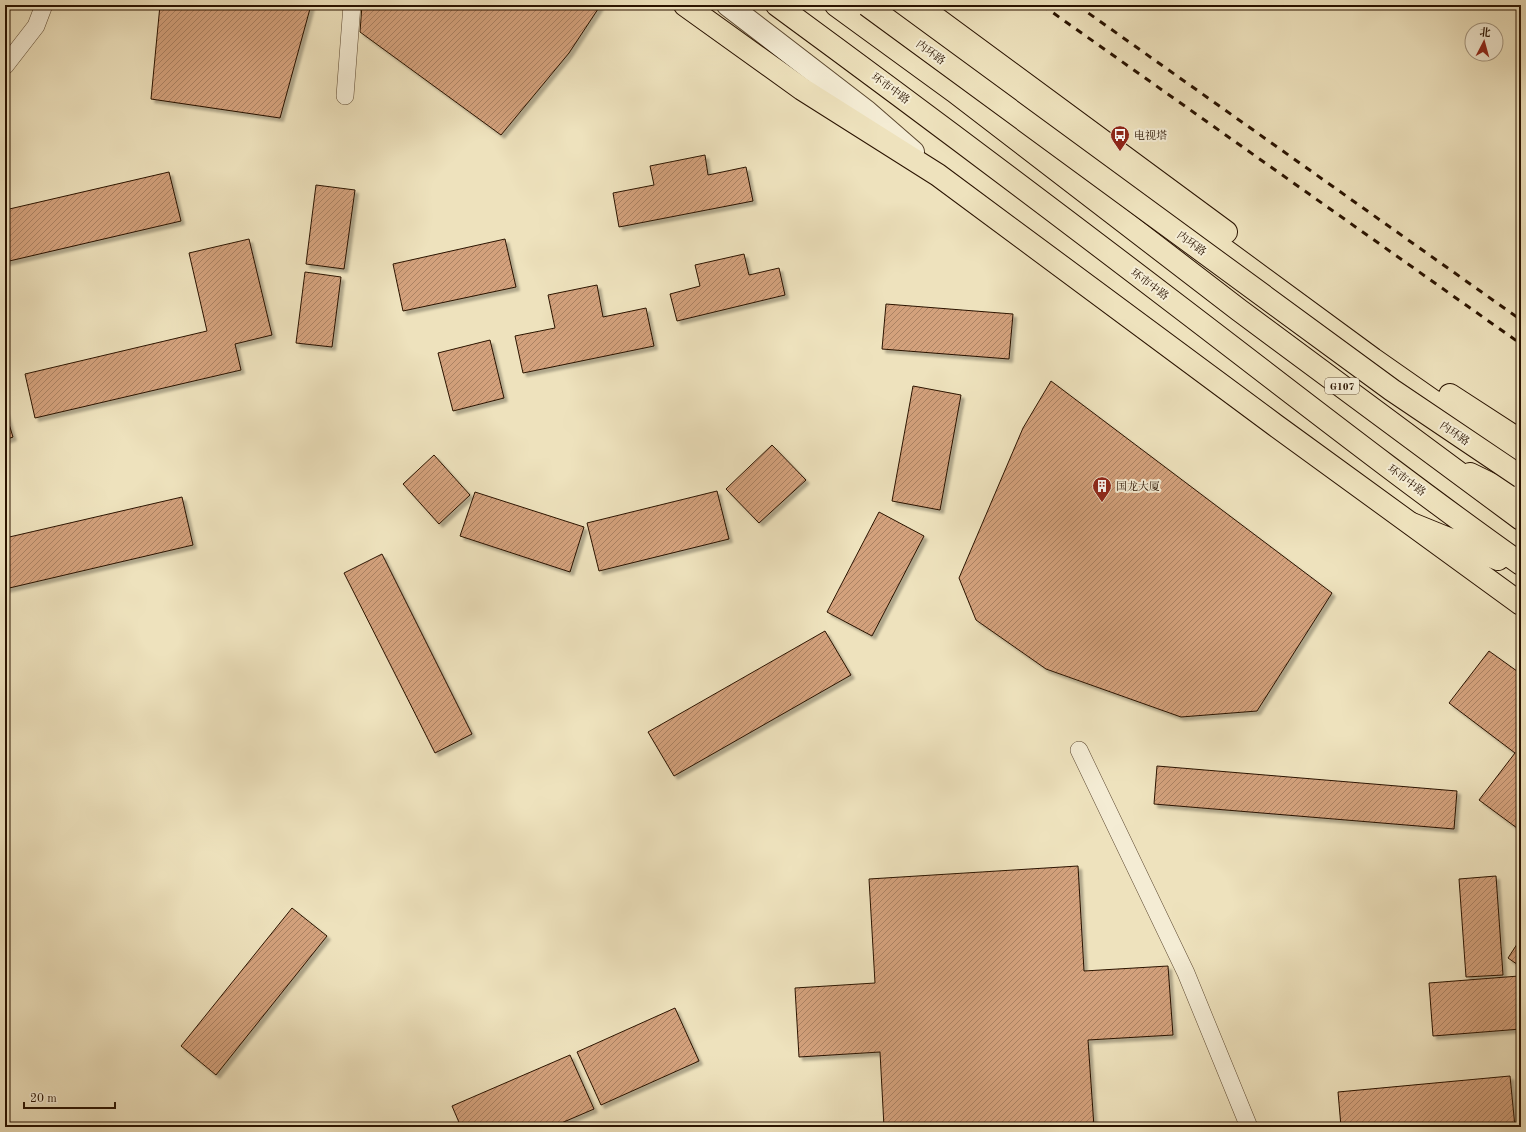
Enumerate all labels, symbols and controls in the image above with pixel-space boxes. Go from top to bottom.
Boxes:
north arrow [1464,22,1504,62]
text: 北 [1479,27,1491,40]
street label: 内环路 [914,37,948,67]
street label: 环市中路 [869,70,912,107]
bus stop icon: 电视塔 [1109,124,1131,152]
place label: 电视塔 [1134,129,1167,142]
street label: 内环路 [1175,228,1209,258]
street label: 环市中路 [1128,266,1171,303]
road number: G107 [1325,378,1359,394]
street label: 内环路 [1437,419,1472,448]
street label: 环市中路 [1385,462,1428,499]
building icon: 国龙大厦 [1091,475,1113,503]
place label: 国龙大厦 [1116,480,1160,493]
scale bar [24,1084,115,1110]
text: 20 m [30,1093,57,1105]

